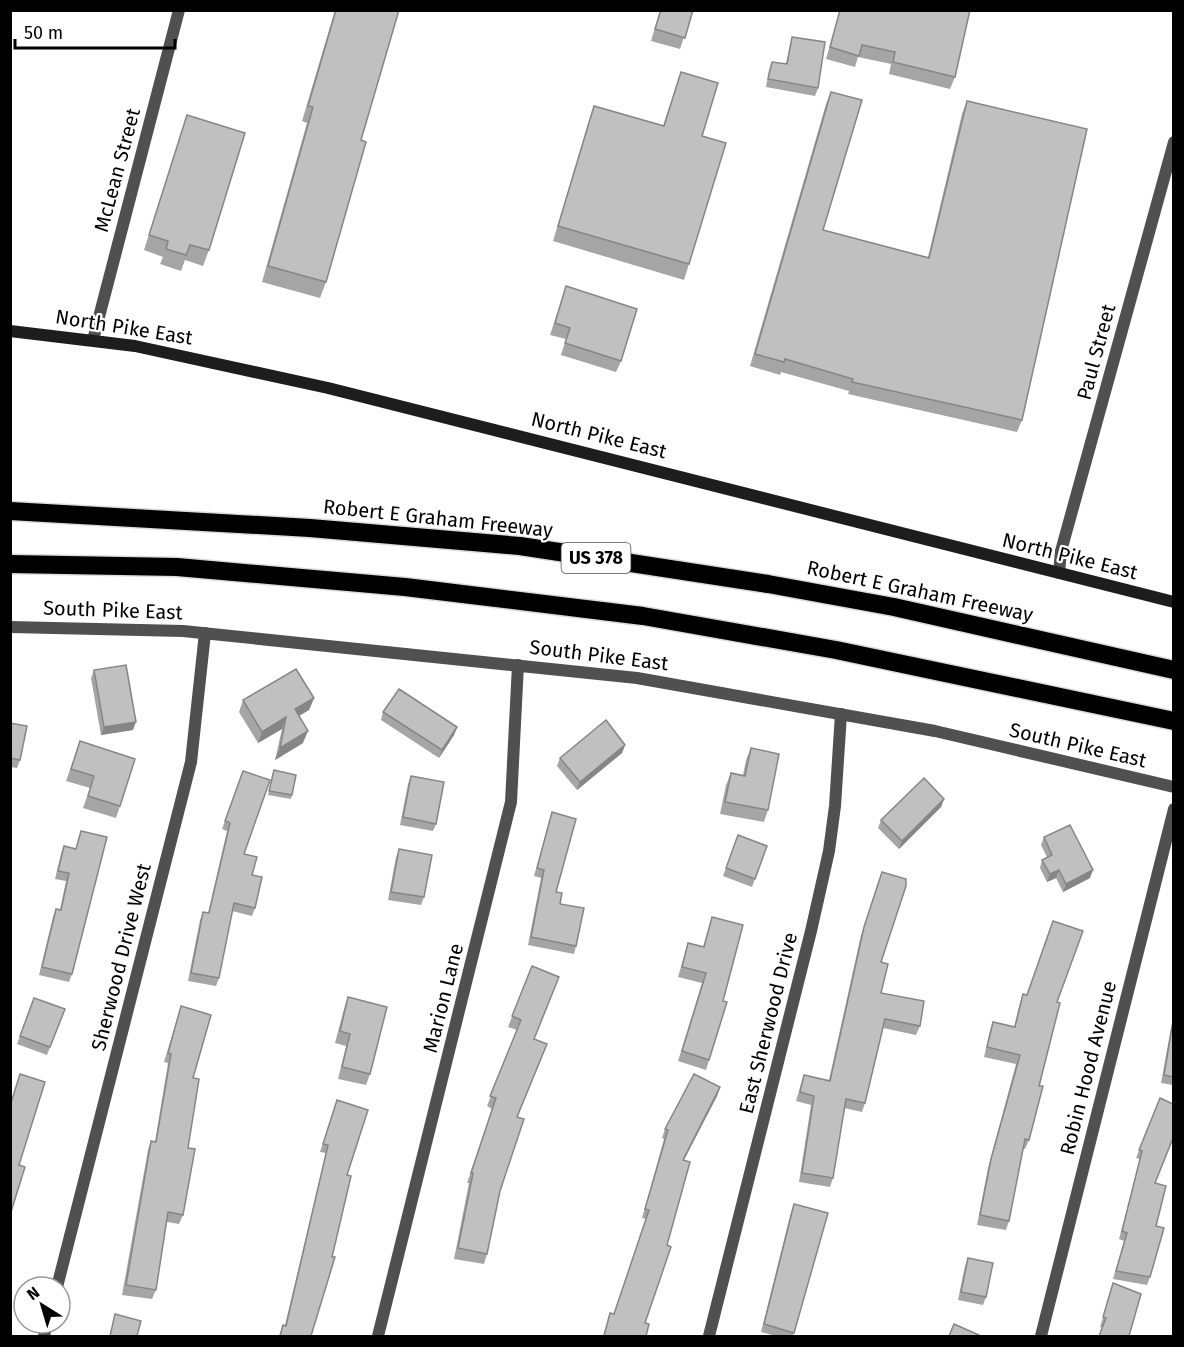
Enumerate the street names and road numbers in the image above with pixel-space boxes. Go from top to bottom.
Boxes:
street label: McLean Street [89,105,145,235]
street label: Paul Street [1072,301,1121,403]
street label: North Pike East [54,304,195,350]
street label: North Pike East [529,407,670,464]
street label: Robert E Graham Freeway [322,494,554,542]
street label: North Pike East [1000,528,1141,585]
road number: US 378 [562,543,630,573]
street label: Robert E Graham Freeway [805,555,1035,627]
street label: South Pike East [43,596,184,624]
street label: South Pike East [528,635,671,676]
street label: South Pike East [1007,718,1150,773]
street label: Sherwood Drive West [86,860,156,1053]
street label: East Sherwood Drive [734,930,802,1116]
street label: Marion Lane [418,941,468,1055]
street label: Robin Hood Avenue [1055,978,1121,1158]

